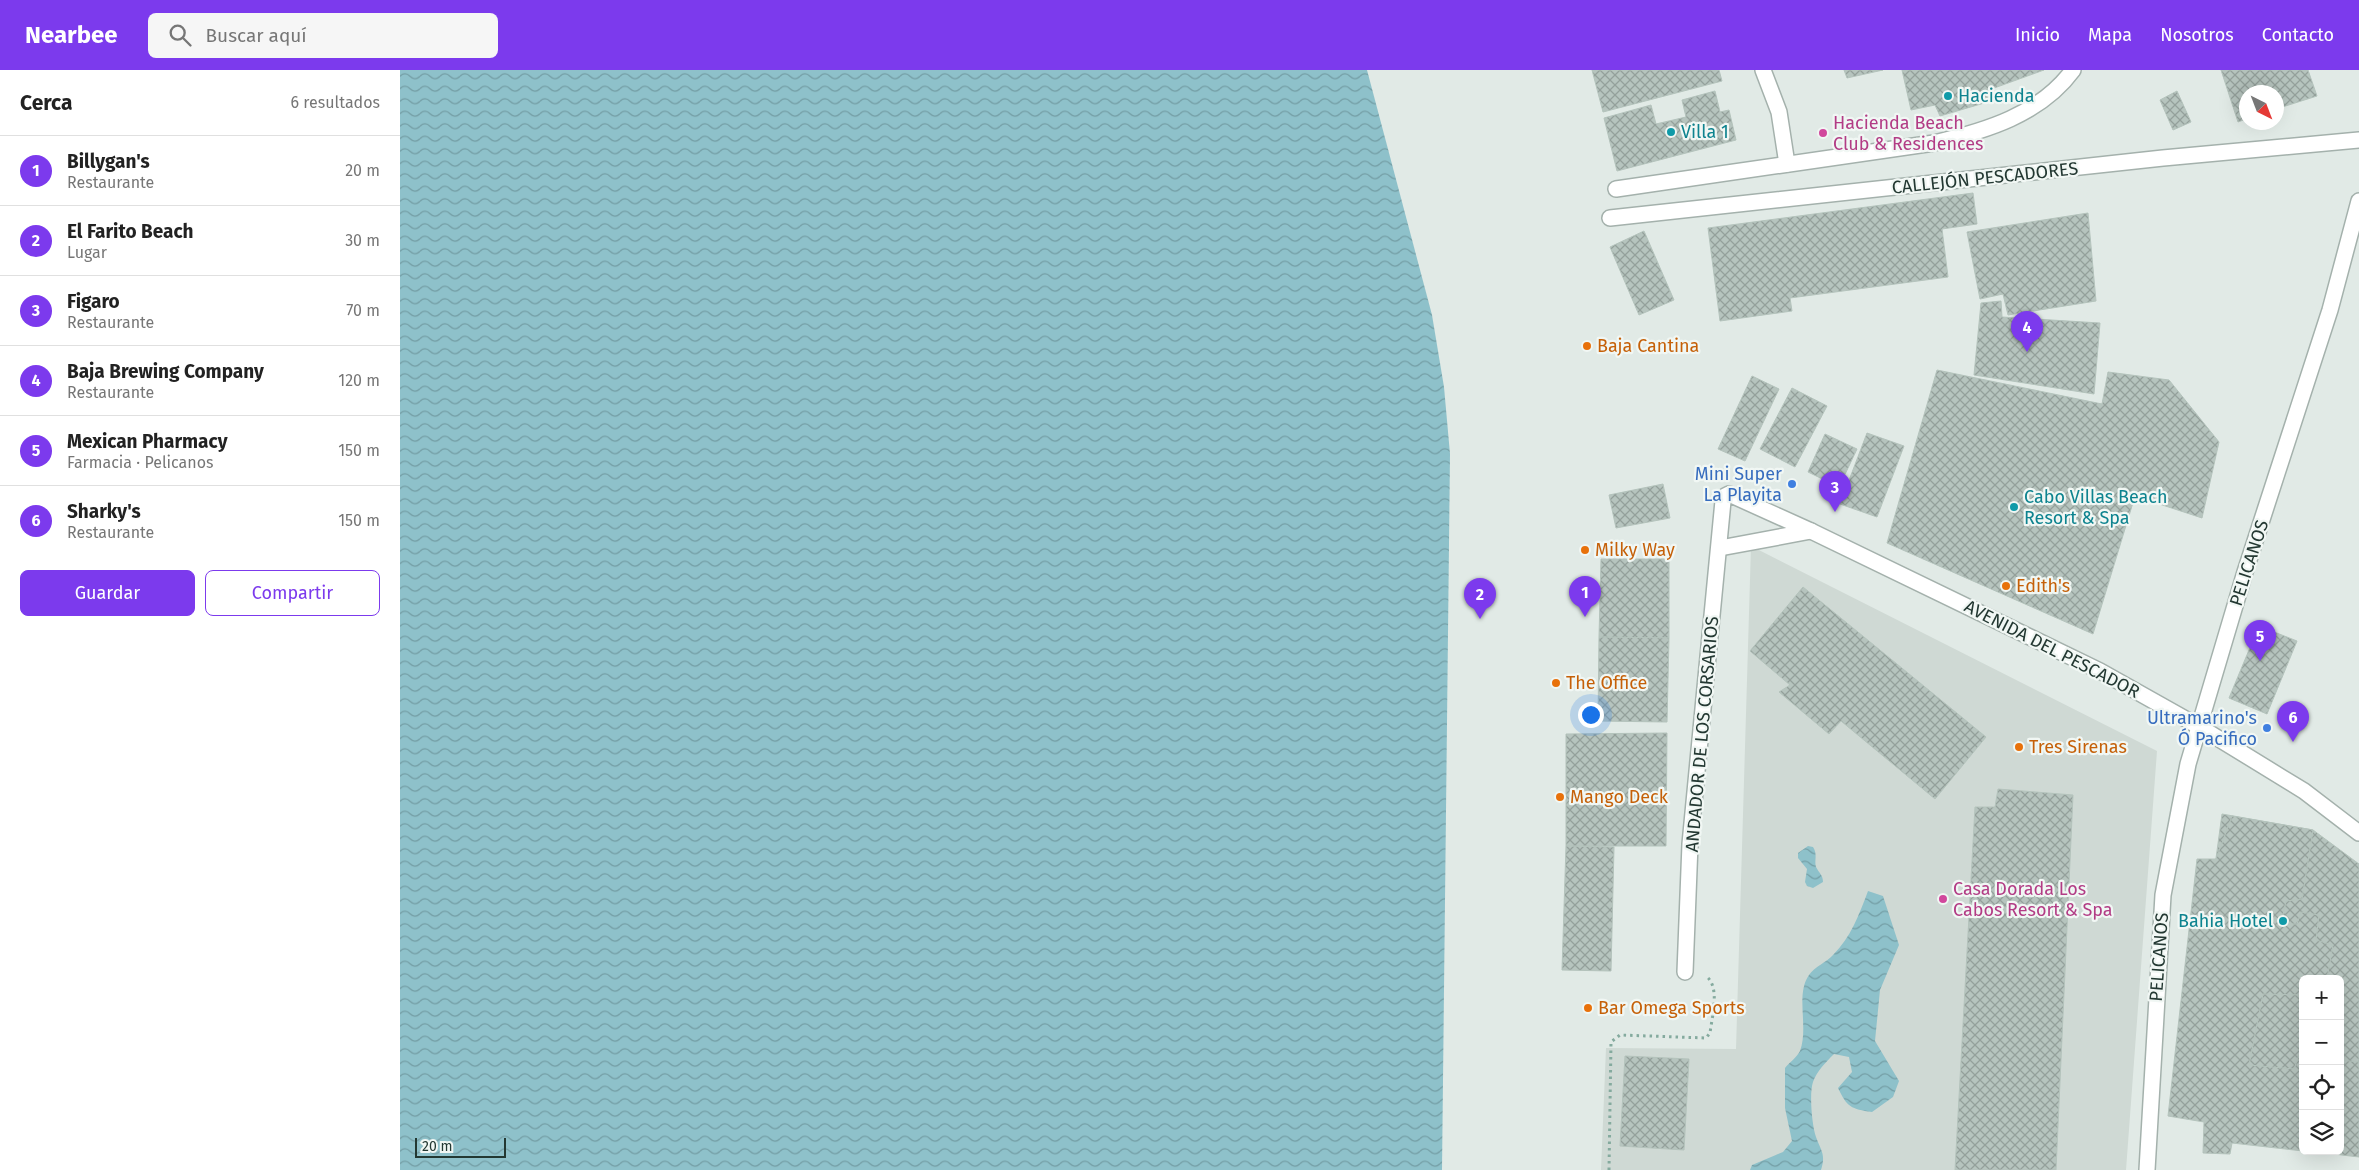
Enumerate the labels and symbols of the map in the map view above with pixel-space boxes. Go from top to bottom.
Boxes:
place label: Hacienda [1958,85,2035,107]
north arrow [2239,85,2284,130]
marker: Hacienda [1942,90,1954,102]
place label: Hacienda Beach Club & Residences [1833,112,1984,155]
place label: Villa 1 [1681,121,1729,143]
marker: Villa 1 [1665,126,1677,138]
marker: Hacienda Beach Club & Residences [1817,127,1829,139]
street label: CALLEJÓN PESCADORES [1891,157,2079,199]
pin: 4 [2011,311,2043,352]
place label: Baja Cantina [1597,335,1699,357]
marker: Baja Cantina [1581,340,1593,352]
place label: Mini Super La Playita [1695,463,1782,506]
pin: 3 [1819,471,1851,512]
marker: Mini Super La Playita [1786,478,1798,490]
place label: Cabo Villas Beach Resort & Spa [2024,486,2168,529]
marker: Cabo Villas Beach Resort & Spa [2008,501,2020,513]
street label: PELICANOS [2225,517,2273,609]
place label: Milky Way [1595,539,1675,561]
marker: Milky Way [1579,544,1591,556]
place label: Edith's [2016,575,2070,597]
pin: 1 [1569,576,1601,617]
pin: 2 [1464,578,1496,619]
marker: Edith's [2000,580,2012,592]
street label: AVENIDA DEL PESCADOR [1961,595,2143,703]
street label: ANDADOR DE LOS CORSARIOS [1681,615,1723,853]
pin: 5 [2244,620,2276,661]
place label: The Office [1566,672,1647,694]
marker: The Office [1550,677,1562,689]
pin: 6 [2277,701,2309,742]
your location [1578,702,1604,728]
place label: Ultramarino's Ó Pacifico [2147,707,2257,750]
marker: Ultramarino's Ó Pacifico [2261,722,2273,734]
place label: Tres Sirenas [2029,736,2127,758]
marker: Tres Sirenas [2013,741,2025,753]
place label: Mango Deck [1570,786,1669,808]
marker: Mango Deck [1554,791,1566,803]
place label: Casa Dorada Los Cabos Resort & Spa [1953,878,2113,921]
marker: Casa Dorada Los Cabos Resort & Spa [1937,893,1949,905]
place label: Bahia Hotel [2178,910,2273,932]
street label: PELICANOS [2145,912,2173,1002]
marker: Bahia Hotel [2277,915,2289,927]
place label: Bar Omega Sports [1598,997,1745,1019]
marker: Bar Omega Sports [1582,1002,1594,1014]
scale bar [415,1135,506,1158]

